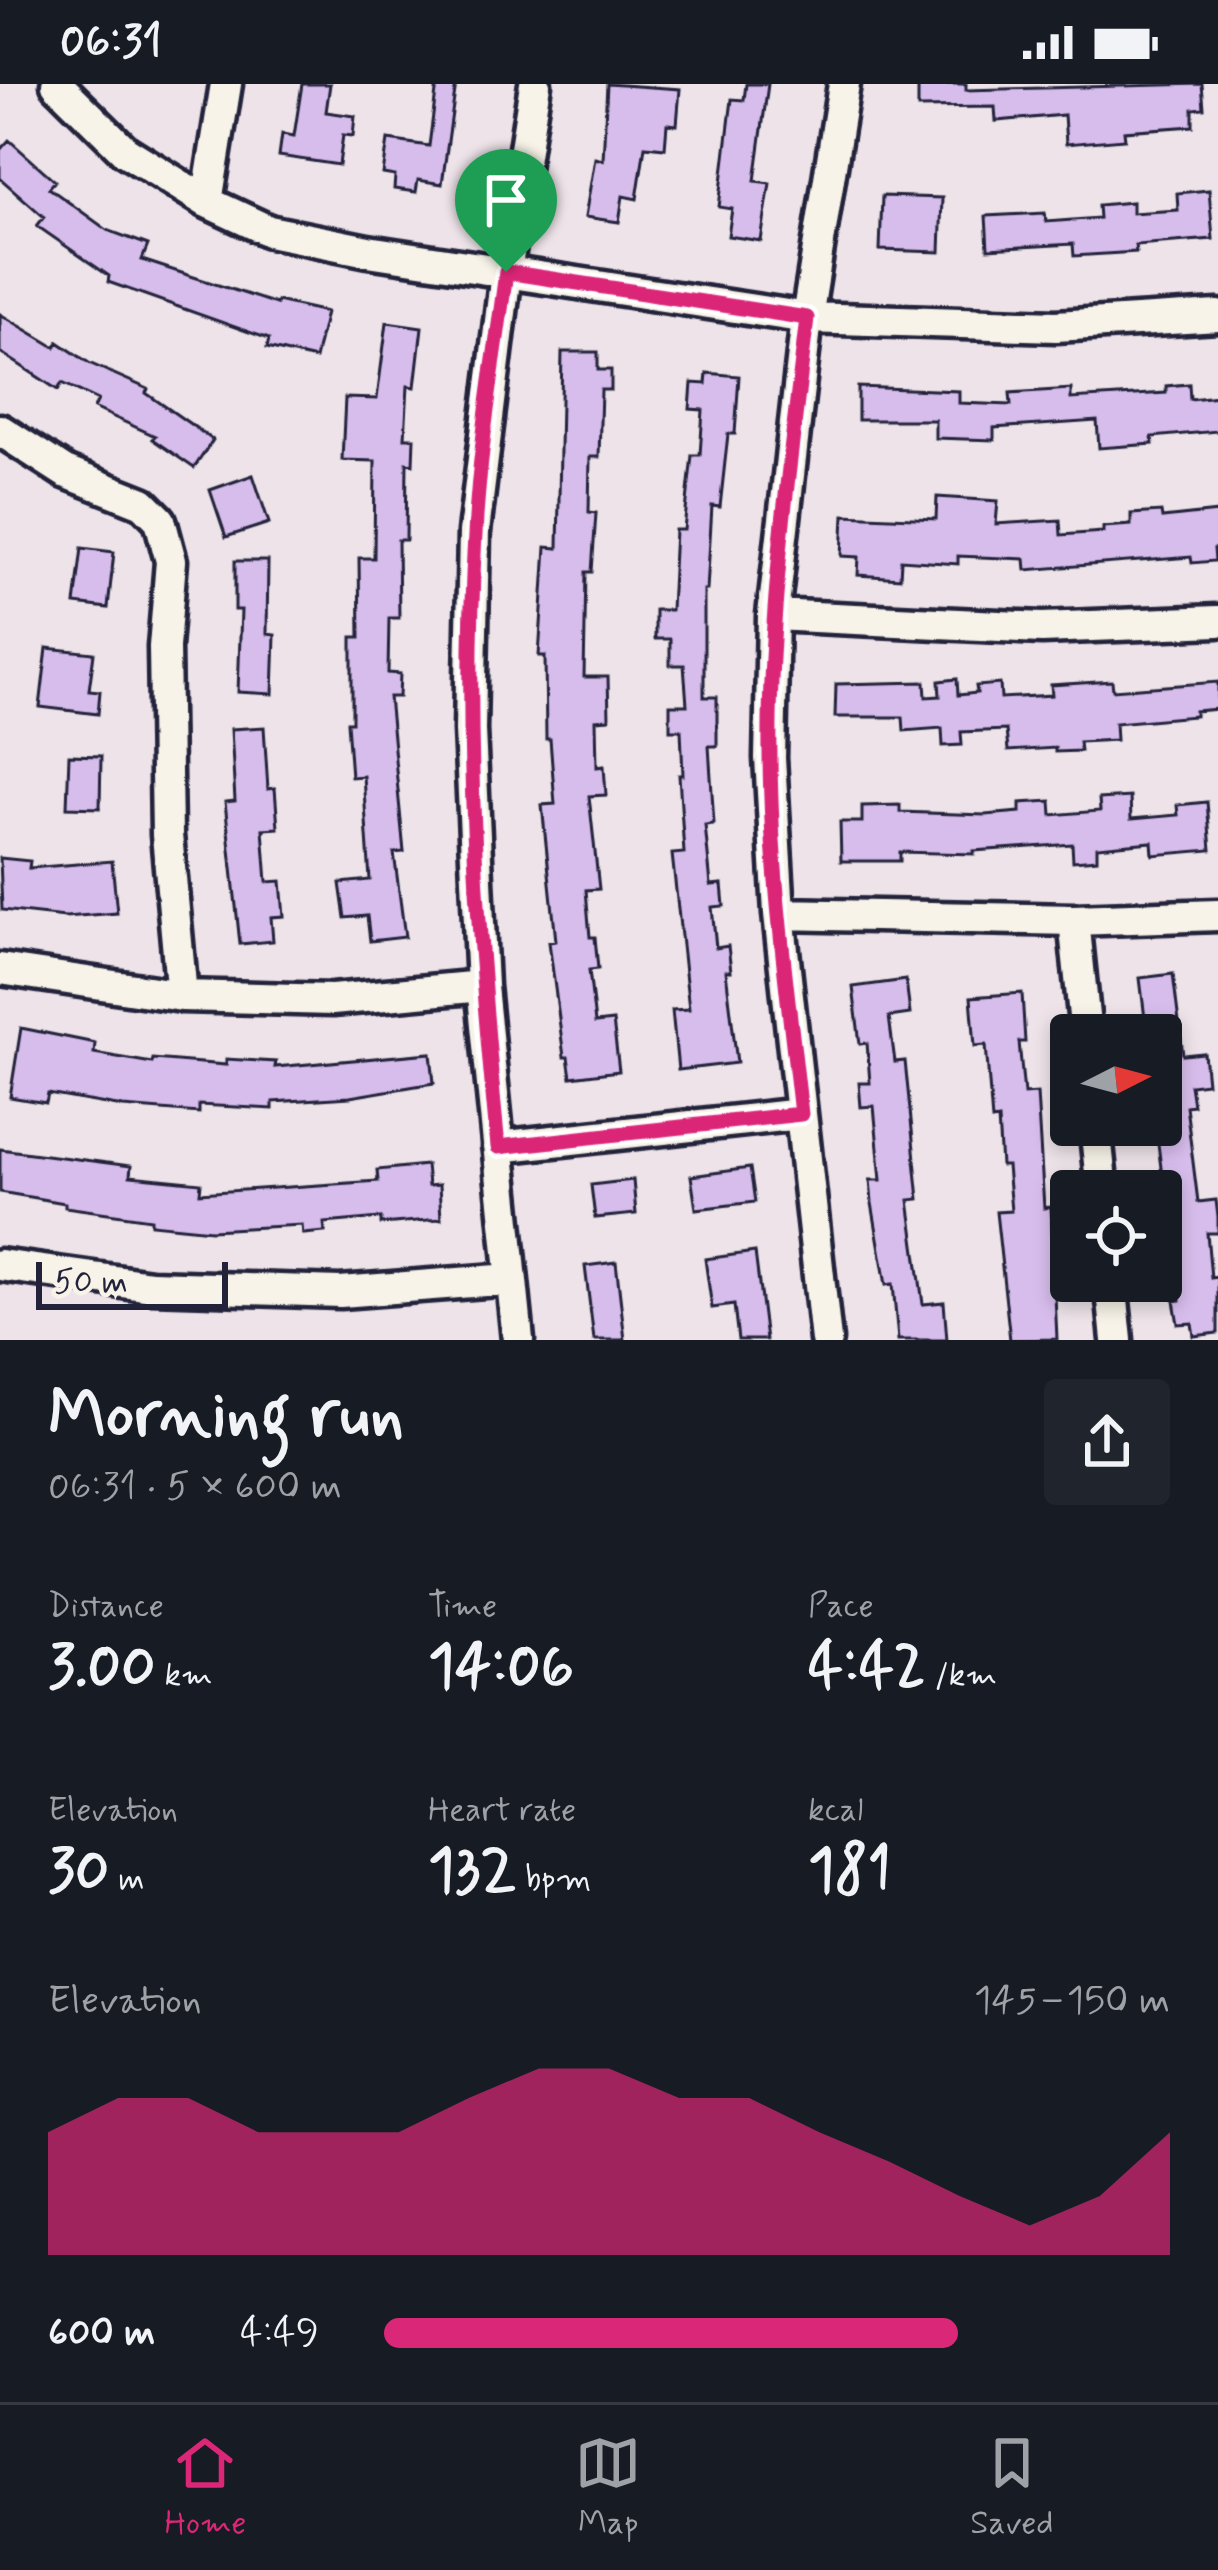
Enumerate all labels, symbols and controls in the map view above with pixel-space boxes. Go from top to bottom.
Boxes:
text: 06:31 [60,13,162,72]
pin [455,149,557,272]
icon: arrive [473,167,539,233]
north arrow [1050,1014,1182,1146]
map controls [1050,1014,1182,1302]
button: locate [1050,1170,1182,1302]
scale bar [36,1256,228,1309]
text: 50 m [54,1261,128,1305]
text: Morning run [48,1374,404,1460]
button: share [1044,1379,1170,1505]
text: 06:31 · 5 × 600 m [48,1462,342,1513]
text: Distance [48,1585,164,1629]
text: Time [428,1585,497,1629]
text: Pace [808,1585,874,1629]
text: 3.00 [48,1629,155,1708]
text: 14:06 [428,1629,574,1708]
text: 4:42 [808,1629,926,1708]
text: km [155,1654,213,1698]
text: /km [926,1654,997,1698]
text: Elevation [48,1789,178,1833]
text: Heart rate [428,1789,576,1833]
text: kcal [808,1789,863,1833]
text: 30 [48,1833,109,1912]
text: 132 [428,1833,516,1912]
text: 181 [808,1833,891,1912]
text: m [109,1858,145,1902]
text: bpm [516,1858,591,1902]
text: Elevation [48,1976,202,2027]
text: 145–150 m [974,1976,1170,2027]
text: 600 m [48,2308,155,2359]
text: 4:49 [240,2308,319,2359]
tab: Home [164,2430,246,2546]
tab: Map [575,2430,641,2546]
tab: Saved [970,2430,1054,2546]

